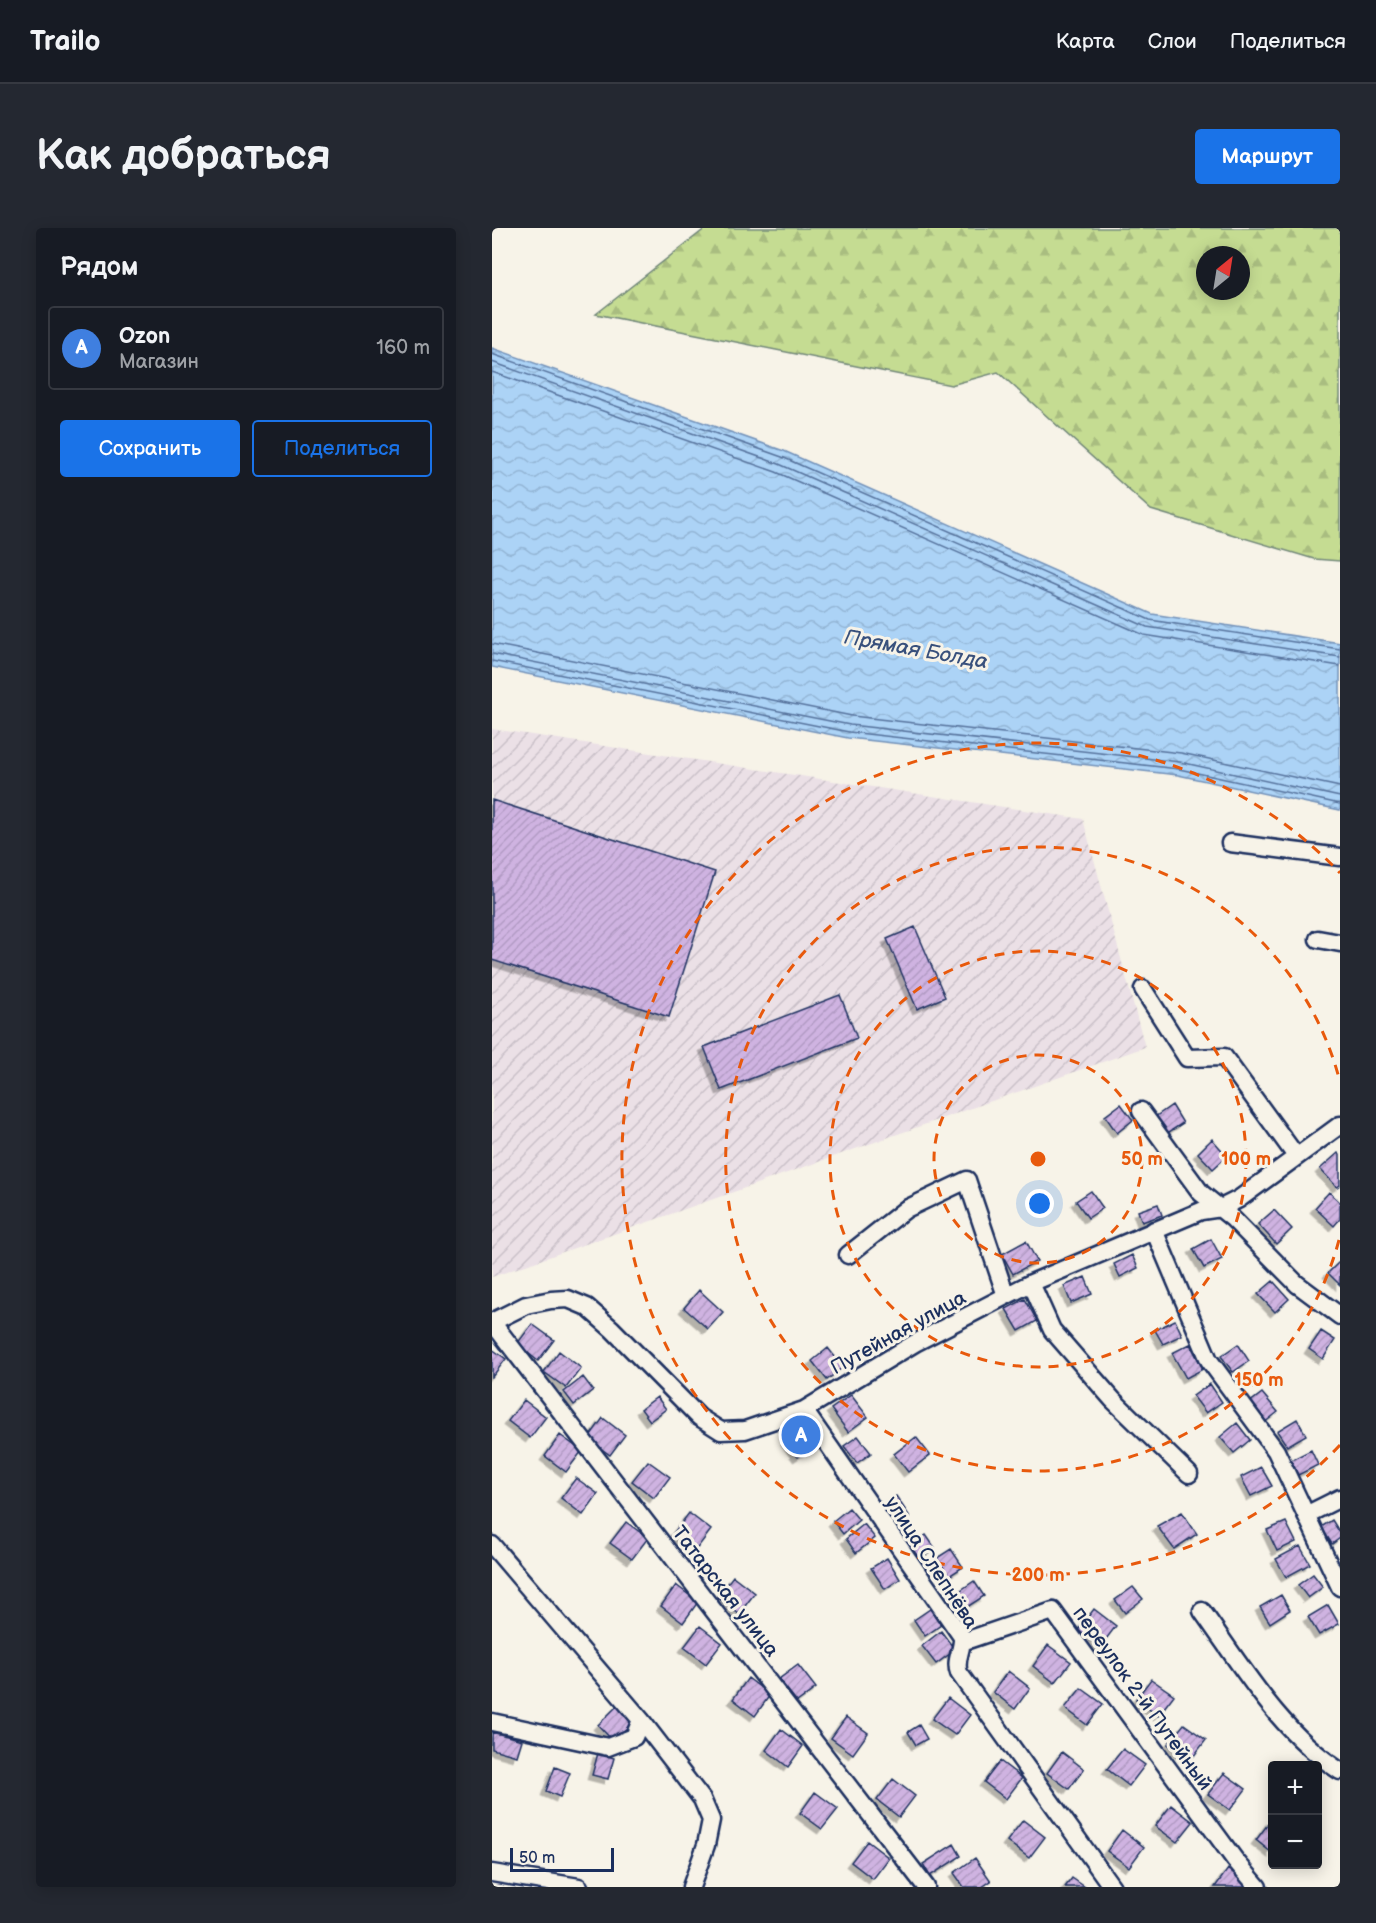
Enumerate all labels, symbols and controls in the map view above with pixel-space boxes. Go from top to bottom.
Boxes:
text: Trailo [30,25,101,58]
text: Карта [1056,29,1115,54]
text: Слои [1148,29,1197,54]
text: Поделиться [1230,29,1346,54]
button: Маршрут [1195,129,1340,184]
text: Как добраться [36,131,331,182]
north arrow [1196,246,1250,300]
text: Рядом [60,252,138,283]
text: Ozon [119,323,170,350]
text: A [75,336,88,360]
text: 160 m [376,336,430,360]
text: Магазин [119,350,199,374]
button: Сохранить [60,420,240,477]
button: Поделиться [252,420,432,477]
water label: Прямая Болда [842,625,990,674]
centre of rings [1028,1149,1048,1169]
text: 50 m [1121,1149,1163,1170]
text: 100 m [1221,1149,1271,1170]
your location [1025,1189,1054,1218]
street label: Путейная улица [827,1286,971,1380]
text: 150 m [1234,1370,1284,1391]
pin: A [782,1412,820,1458]
street label: улица Слепнёва [879,1492,983,1633]
street label: Татарская улица [667,1521,784,1662]
text: 200 m [1011,1565,1065,1586]
street label: переулок 2-й Путейный [1067,1602,1217,1795]
map controls [1268,1761,1322,1869]
button: + [1268,1761,1322,1815]
button: − [1268,1815,1322,1869]
scale bar [510,1845,614,1872]
text: 50 m [519,1849,555,1868]

